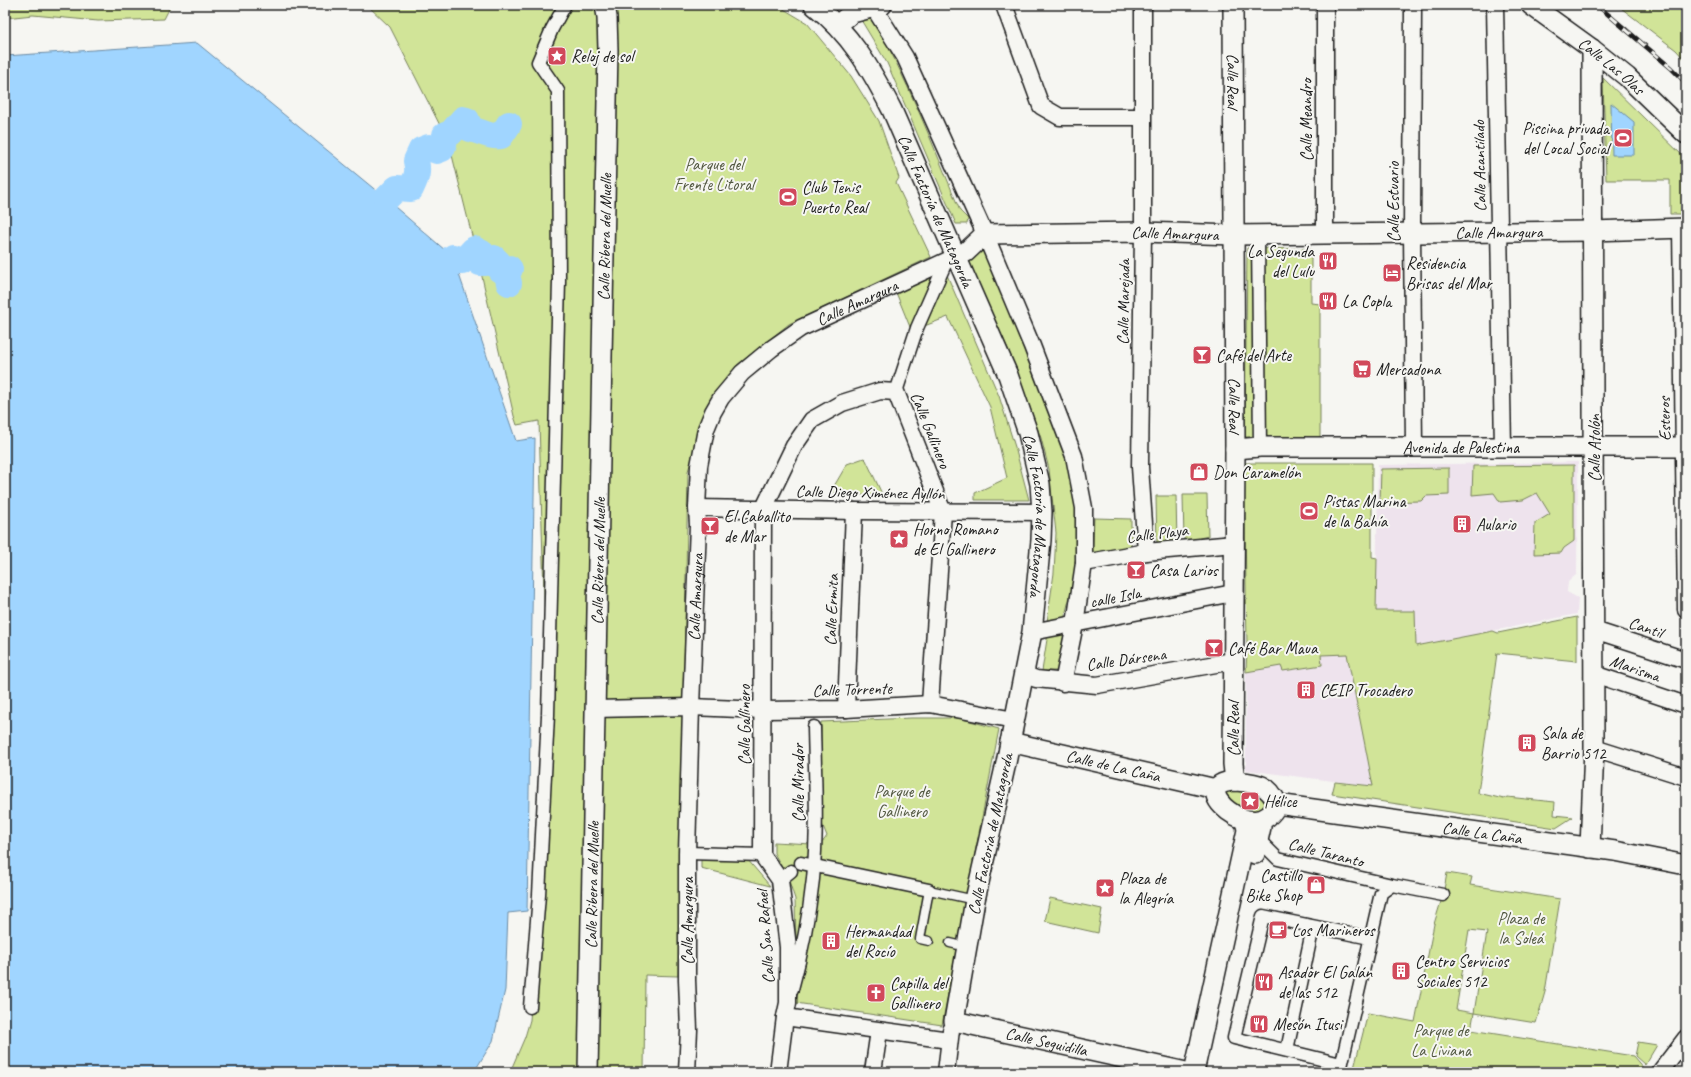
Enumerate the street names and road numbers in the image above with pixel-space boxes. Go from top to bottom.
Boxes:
street label: Calle Las Olas [1574,33,1650,100]
street label: Calle Real [1222,53,1243,112]
street label: Calle Meandro [1296,77,1317,161]
street label: Calle Acantilado [1468,119,1491,212]
street label: Calle Factoría de Matagorda [893,131,979,293]
street label: Calle Estuario [1383,161,1404,242]
street label: Calle Ribera del Muelle [593,172,617,301]
street label: Calle Amargura [1131,222,1220,246]
street label: Calle Amargura [1455,222,1544,244]
street label: Calle Marejada [1112,257,1135,345]
street label: Calle Amargura [813,274,902,330]
street label: Calle Real [1224,377,1245,436]
street label: Calle Gallinero [906,389,956,472]
street label: Esteros [1654,395,1675,441]
street label: Calle Atolón [1584,413,1605,482]
street label: Calle Factoría de Matagorda [1018,432,1052,600]
street label: Avenida de Palestina [1403,437,1520,458]
street label: Calle Diego Ximénez Ayllón [795,481,946,504]
street label: Calle Ribera del Muelle [587,496,610,625]
street label: Calle Playa [1125,519,1191,548]
street label: Calle Amargura [684,552,708,641]
street label: Calle Ermita [820,572,843,646]
street label: calle Isla [1088,582,1144,613]
street label: Cantil [1626,612,1669,644]
street label: Calle Dársena [1085,643,1168,675]
street label: Marisma [1607,650,1664,687]
street label: Calle Torrente [812,678,894,701]
street label: Calle Gallinero [734,684,755,765]
street label: Calle Real [1223,698,1244,757]
street label: Calle Mirador [788,742,809,822]
street label: Calle de La Caña [1064,745,1164,787]
street label: Calle Factoría de Matagorda [963,750,1018,917]
street label: Calle La Caña [1441,817,1525,849]
street label: Calle Ribera del Muelle [580,820,604,949]
street label: Calle Taranto [1286,833,1368,872]
street label: Calle Amargura [677,876,698,965]
street label: Calle San Rafael [752,886,779,984]
street label: Calle Seguidilla [1003,1023,1091,1061]

